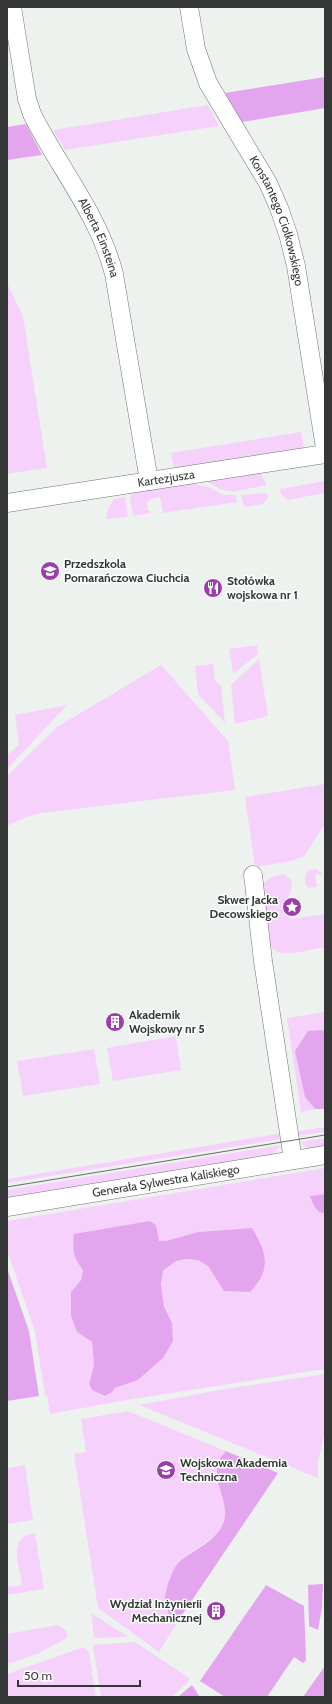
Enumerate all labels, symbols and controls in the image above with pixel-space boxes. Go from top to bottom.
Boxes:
street label: Konstantego Ciołkowskiego [246,153,307,287]
street label: Alberta Einsteina [75,195,122,279]
street label: Kartezjusza [137,466,196,490]
place label: Przedszkola Pomarańczowa Ciuchcia [64,556,189,585]
school or university icon: Przedszkola Pomarańczowa Ciuchcia [39,560,61,582]
place label: Stołówka wojskowa nr 1 [227,573,298,602]
restaurant icon: Stołówka wojskowa nr 1 [202,577,224,599]
place label: Skwer Jacka Decowskiego [210,892,278,921]
place icon: Skwer Jacka Decowskiego [281,896,303,918]
place label: Akademik Wojskowy nr 5 [129,1007,205,1036]
building icon: Akademik Wojskowy nr 5 [104,1011,126,1033]
street label: Generała Sylwestra Kaliskiego [91,1161,241,1200]
place label: Wojskowa Akademia Techniczna [180,1455,287,1484]
school or university icon: Wojskowa Akademia Techniczna [155,1459,177,1481]
place label: Wydział Inżynierii Mechanicznej [110,1596,202,1625]
building icon: Wydział Inżynierii Mechanicznej [205,1600,227,1622]
scale bar [18,1662,140,1688]
text: 50 m [24,1668,52,1683]

